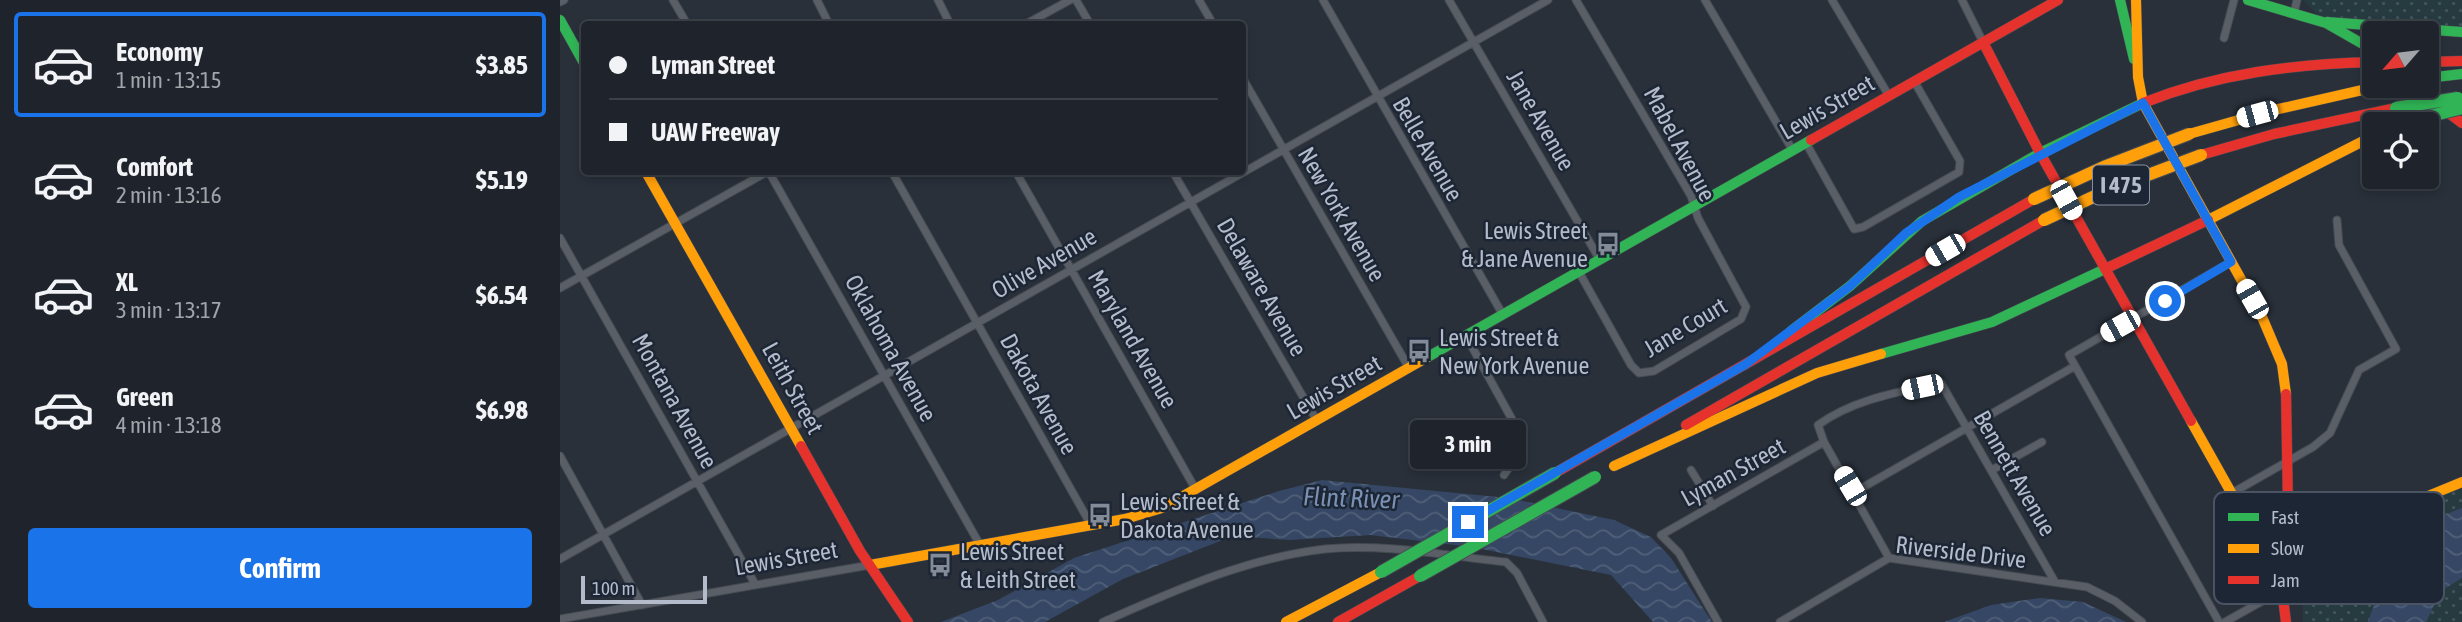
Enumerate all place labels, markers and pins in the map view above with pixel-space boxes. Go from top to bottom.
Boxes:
place label: Lewis Street & Jane Avenue [1461,217,1588,272]
bus stop icon: Lewis Street & Jane Avenue [1594,230,1622,258]
place label: Lewis Street & New York Avenue [1439,324,1589,379]
bus stop icon: Lewis Street & New York Avenue [1405,337,1433,365]
place label: Lewis Street & Dakota Avenue [1120,488,1254,543]
bus stop icon: Lewis Street & Dakota Avenue [1086,501,1114,529]
place label: Lewis Street & Leith Street [960,538,1076,593]
bus stop icon: Lewis Street & Leith Street [926,551,954,579]

